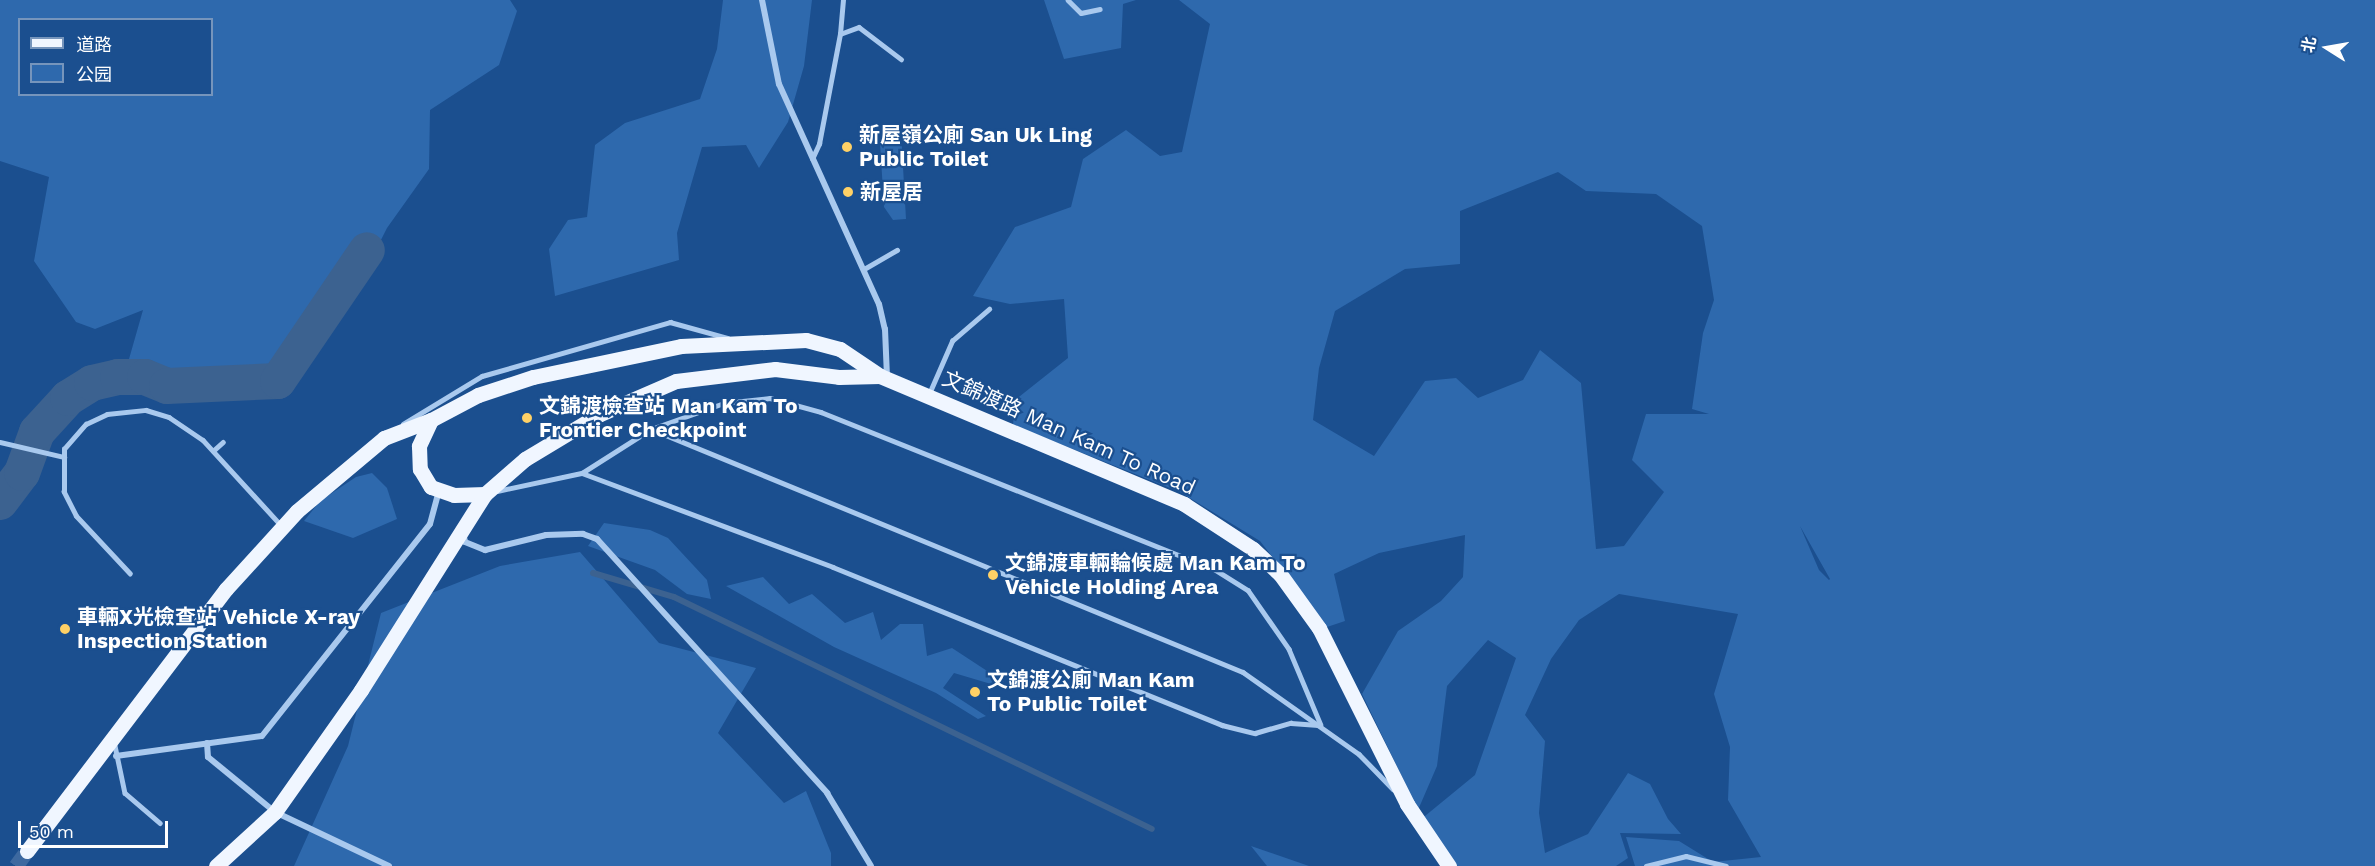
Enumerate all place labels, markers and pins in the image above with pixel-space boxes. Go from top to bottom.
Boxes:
place label: 新屋嶺公廁 San Uk Ling Public Toilet [859,122,1092,172]
marker: 新屋嶺公廁 San Uk Ling Public Toilet [840,140,854,154]
place label: 新屋居 [860,179,923,205]
marker: 新屋居 [841,185,855,199]
place label: 文錦渡檢查站 Man Kam To Frontier Checkpoint [539,393,798,443]
marker: 文錦渡檢查站 Man Kam To Frontier Checkpoint [520,411,534,425]
place label: 文錦渡車輛輪候處 Man Kam To Vehicle Holding Area [1005,550,1306,600]
marker: 文錦渡車輛輪候處 Man Kam To Vehicle Holding Area [986,568,1000,582]
place label: 車輛X光檢查站 Vehicle X-ray Inspection Station [77,604,360,654]
marker: 車輛X光檢查站 Vehicle X-ray Inspection Station [58,622,72,636]
place label: 文錦渡公廁 Man Kam To Public Toilet [987,667,1195,717]
marker: 文錦渡公廁 Man Kam To Public Toilet [968,685,982,699]

